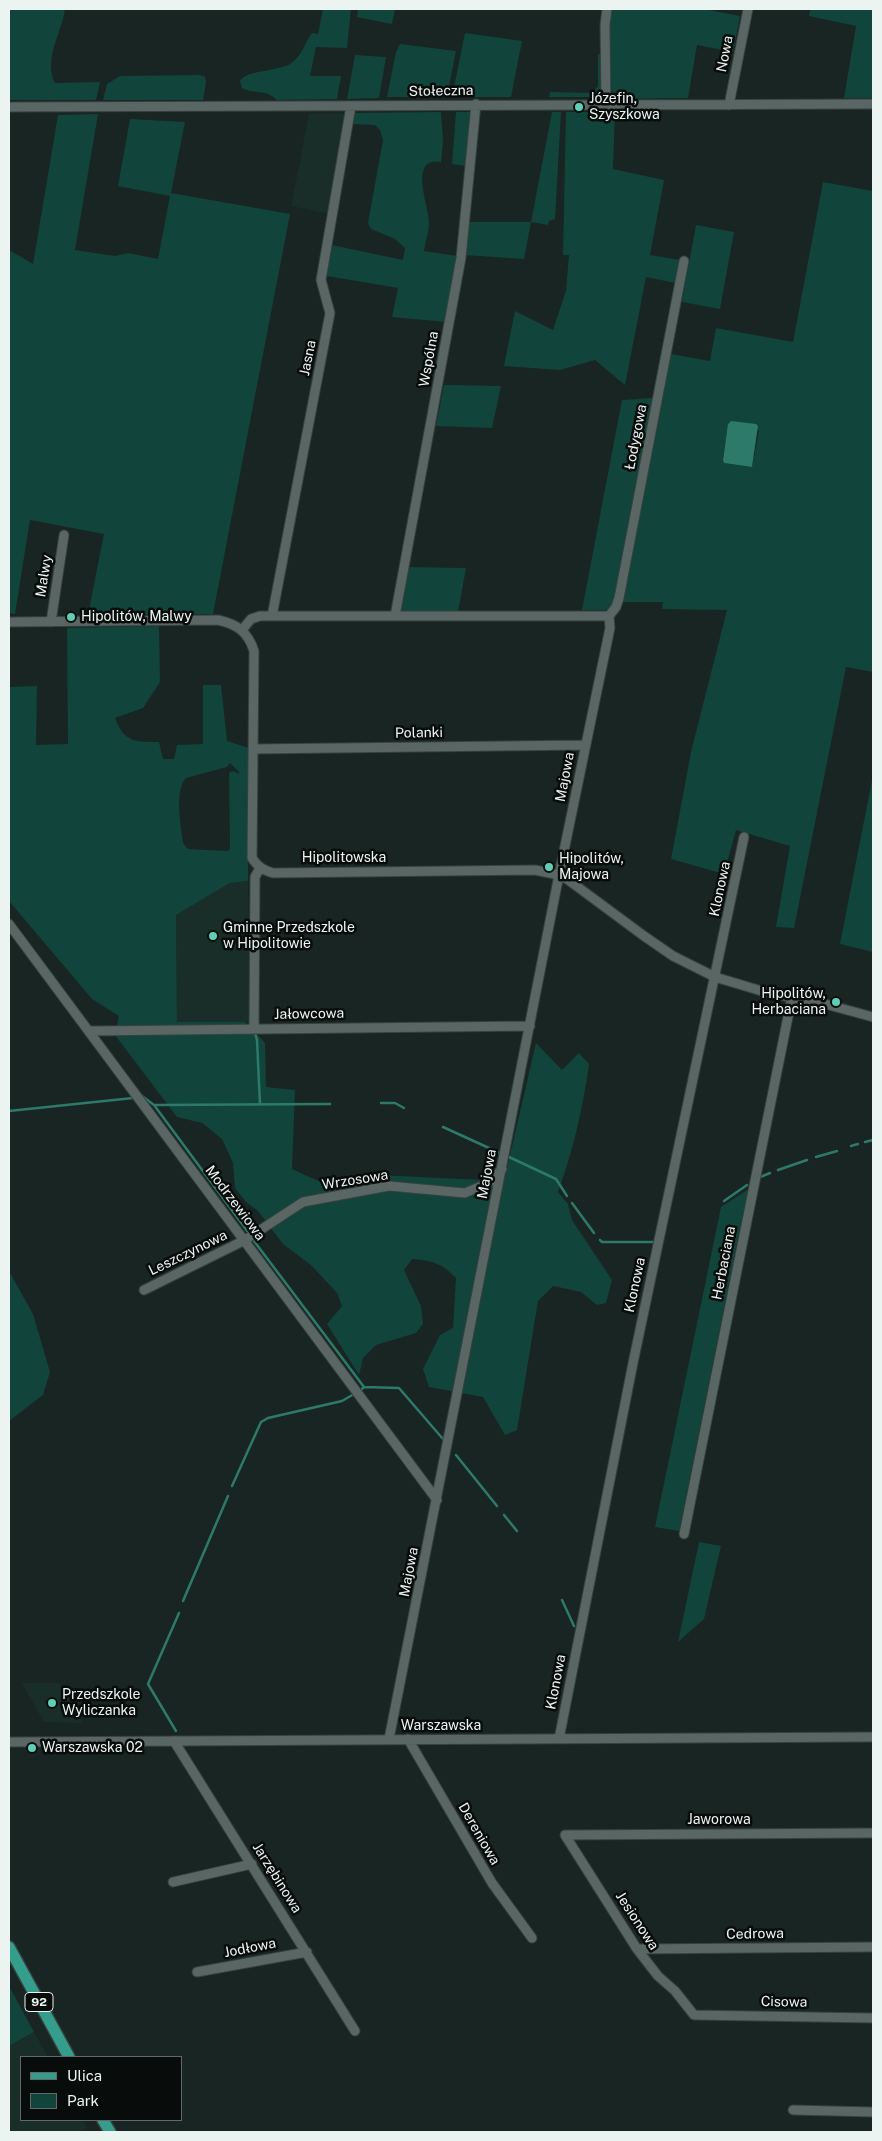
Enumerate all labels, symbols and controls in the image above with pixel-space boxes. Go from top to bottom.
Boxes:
street label: Nowa [713,34,737,74]
street label: Stołeczna [408,82,474,100]
place label: Józefin, Szyszkowa [589,91,660,124]
marker: Józefin, Szyszkowa [573,101,585,113]
street label: Wspólna [416,330,442,388]
street label: Jasna [296,339,320,377]
street label: Łodygowa [621,403,651,471]
street label: Malwy [32,554,56,598]
place label: Hipolitów, Malwy [81,609,192,625]
marker: Hipolitów, Malwy [65,611,77,623]
street label: Polanki [395,724,443,742]
street label: Majowa [552,751,578,803]
street label: Hipolitowska [302,850,386,866]
place label: Hipolitów, Majowa [559,851,624,884]
street label: Klonowa [706,860,734,918]
marker: Hipolitów, Majowa [543,861,555,873]
place label: Gminne Przedszkole w Hipolitowie [223,920,355,952]
marker: Gminne Przedszkole w Hipolitowie [207,930,219,942]
place label: Hipolitów, Herbaciana [751,986,826,1019]
marker: Hipolitów, Herbaciana [830,996,842,1008]
street label: Jałowcowa [274,1005,344,1023]
street label: Majowa [474,1148,500,1200]
street label: Modrzewiowa [201,1162,269,1244]
street label: Wrzosowa [321,1166,389,1194]
street label: Herbaciana [709,1225,739,1301]
street label: Leszczynowa [146,1227,230,1279]
street label: Klonowa [621,1256,649,1314]
street label: Majowa [396,1546,422,1598]
street label: Klonowa [542,1653,570,1711]
place label: Przedszkole Wyliczanka [62,1687,140,1720]
marker: Przedszkole Wyliczanka [46,1697,58,1709]
street label: Warszawska [401,1718,481,1734]
place label: Warszawska 02 [42,1740,143,1756]
marker: Warszawska 02 [26,1742,38,1754]
street label: Dereniowa [455,1800,503,1868]
street label: Jaworowa [687,1812,751,1828]
street label: Jarzębinowa [249,1840,305,1916]
street label: Jesionowa [612,1889,662,1953]
street label: Cedrowa [726,1925,784,1943]
street label: Jodłowa [223,1935,277,1961]
road number: 92 [25,1992,53,2011]
street label: Cisowa [761,1993,807,2011]
legend [20,2056,182,2121]
text: Ulica [67,2067,102,2084]
text: Park [67,2092,99,2109]

